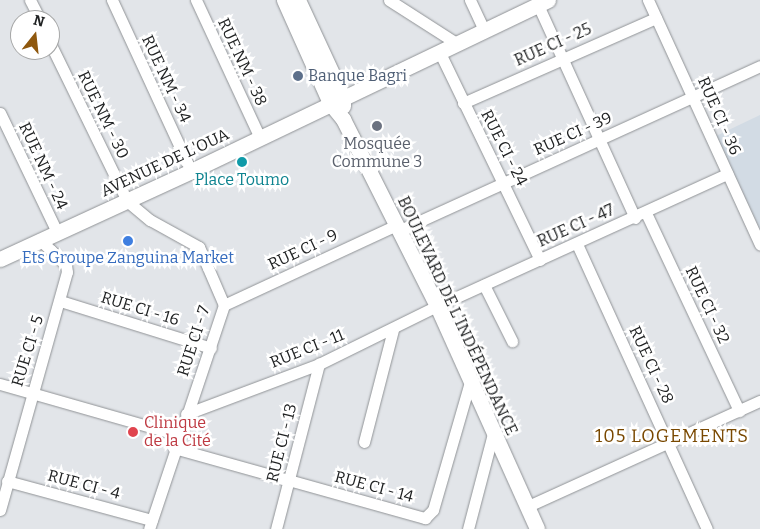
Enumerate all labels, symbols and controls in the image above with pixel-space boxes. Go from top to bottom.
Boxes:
north arrow [10,10,60,60]
text: N [31,11,47,31]
street label: RUE NM - 38 [213,15,271,109]
street label: RUE CI - 25 [512,20,594,70]
street label: RUE NM - 34 [137,32,195,126]
place label: Banque Bagri [308,66,407,86]
street label: RUE NM - 30 [73,68,133,162]
marker: Banque Bagri [292,70,304,82]
street label: RUE CI - 36 [693,74,745,158]
street label: RUE CI - 24 [477,107,531,189]
street label: RUE CI - 39 [531,108,615,160]
street label: RUE NM - 24 [14,119,72,213]
marker: Mosquée Commune 3 [371,120,383,132]
street label: AVENUE DE L'OUA [98,125,232,201]
place label: Mosquée Commune 3 [332,134,422,172]
marker: Place Toumo [236,156,248,168]
place label: Place Toumo [195,170,289,190]
street label: BOULEVARD DE L'INDÉPENDANCE [393,194,521,438]
street label: RUE CI - 47 [535,201,617,251]
street label: RUE CI - 9 [265,226,341,274]
marker: Ets Groupe Zanguina Market [122,235,134,247]
place label: Ets Groupe Zanguina Market [22,248,234,268]
street label: RUE CI - 32 [681,263,733,347]
street label: RUE CI - 16 [99,288,181,330]
street label: RUE CI - 7 [174,303,214,379]
street label: RUE CI - 5 [8,313,48,389]
street label: RUE CI - 28 [625,323,677,407]
street label: RUE CI - 11 [267,325,347,373]
street label: RUE CI - 13 [263,402,301,484]
place label: Clinique de la Cité [144,413,211,451]
marker: Clinique de la Cité [126,425,140,439]
district label: 105 LOGEMENTS [593,425,751,447]
street label: RUE CI - 4 [46,466,122,504]
street label: RUE CI - 14 [332,467,416,507]

